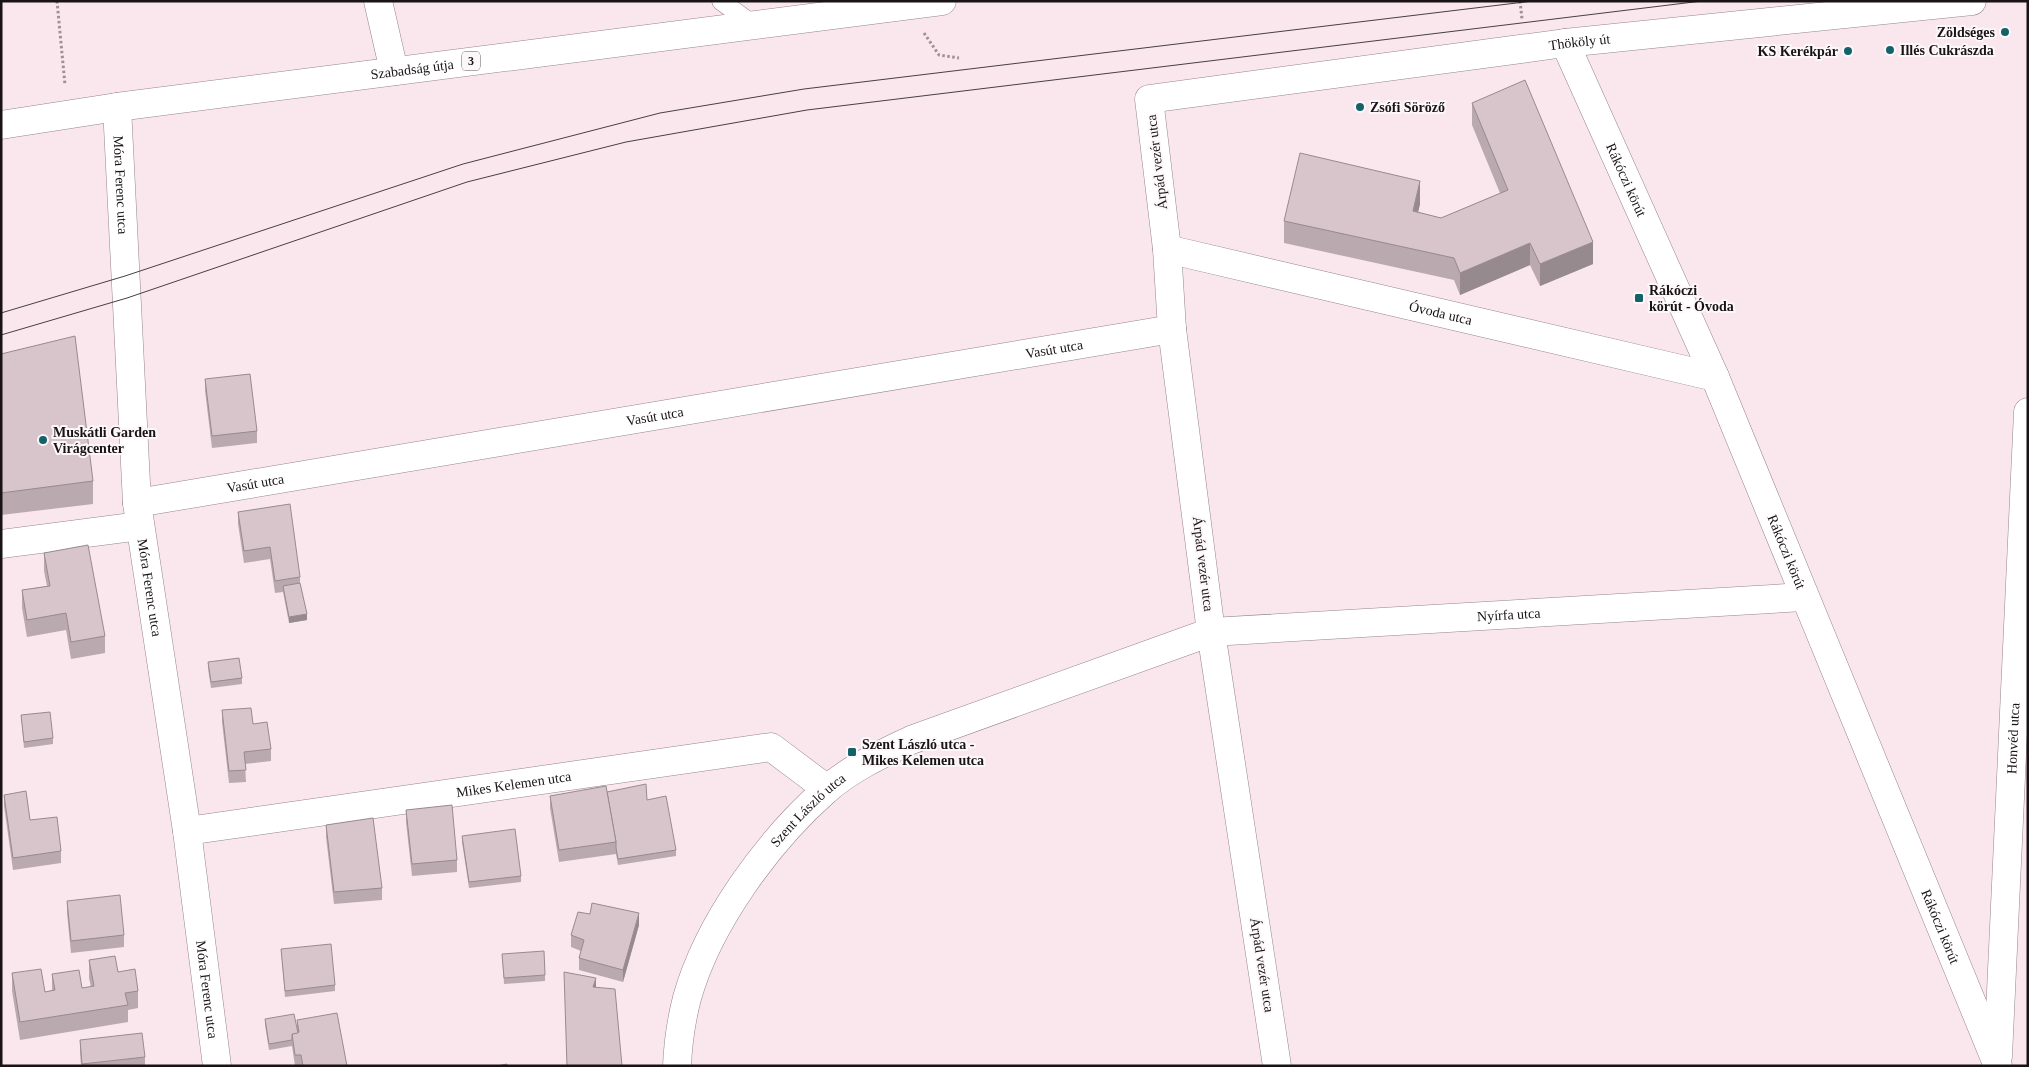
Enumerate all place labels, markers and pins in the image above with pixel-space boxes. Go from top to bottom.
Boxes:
place label: Zöldséges [1937,25,1996,40]
marker: Zöldséges [1999,26,2011,38]
place label: Illés Cukrászda [1900,43,1994,58]
place label: KS Kerékpár [1758,44,1838,59]
marker: Illés Cukrászda [1884,44,1896,56]
marker: KS Kerékpár [1842,45,1854,57]
place label: Zsófi Söröző [1370,100,1445,115]
marker: Zsófi Söröző [1354,101,1366,113]
place label: Rákóczi körút - Óvoda [1649,283,1734,314]
marker: Rákóczi körút - Óvoda [1633,292,1645,304]
place label: Muskátli Garden Virágcenter [53,425,156,456]
marker: Muskátli Garden Virágcenter [37,434,49,446]
place label: Szent László utca - Mikes Kelemen utca [862,737,984,768]
marker: Szent László utca - Mikes Kelemen utca [846,746,858,758]

